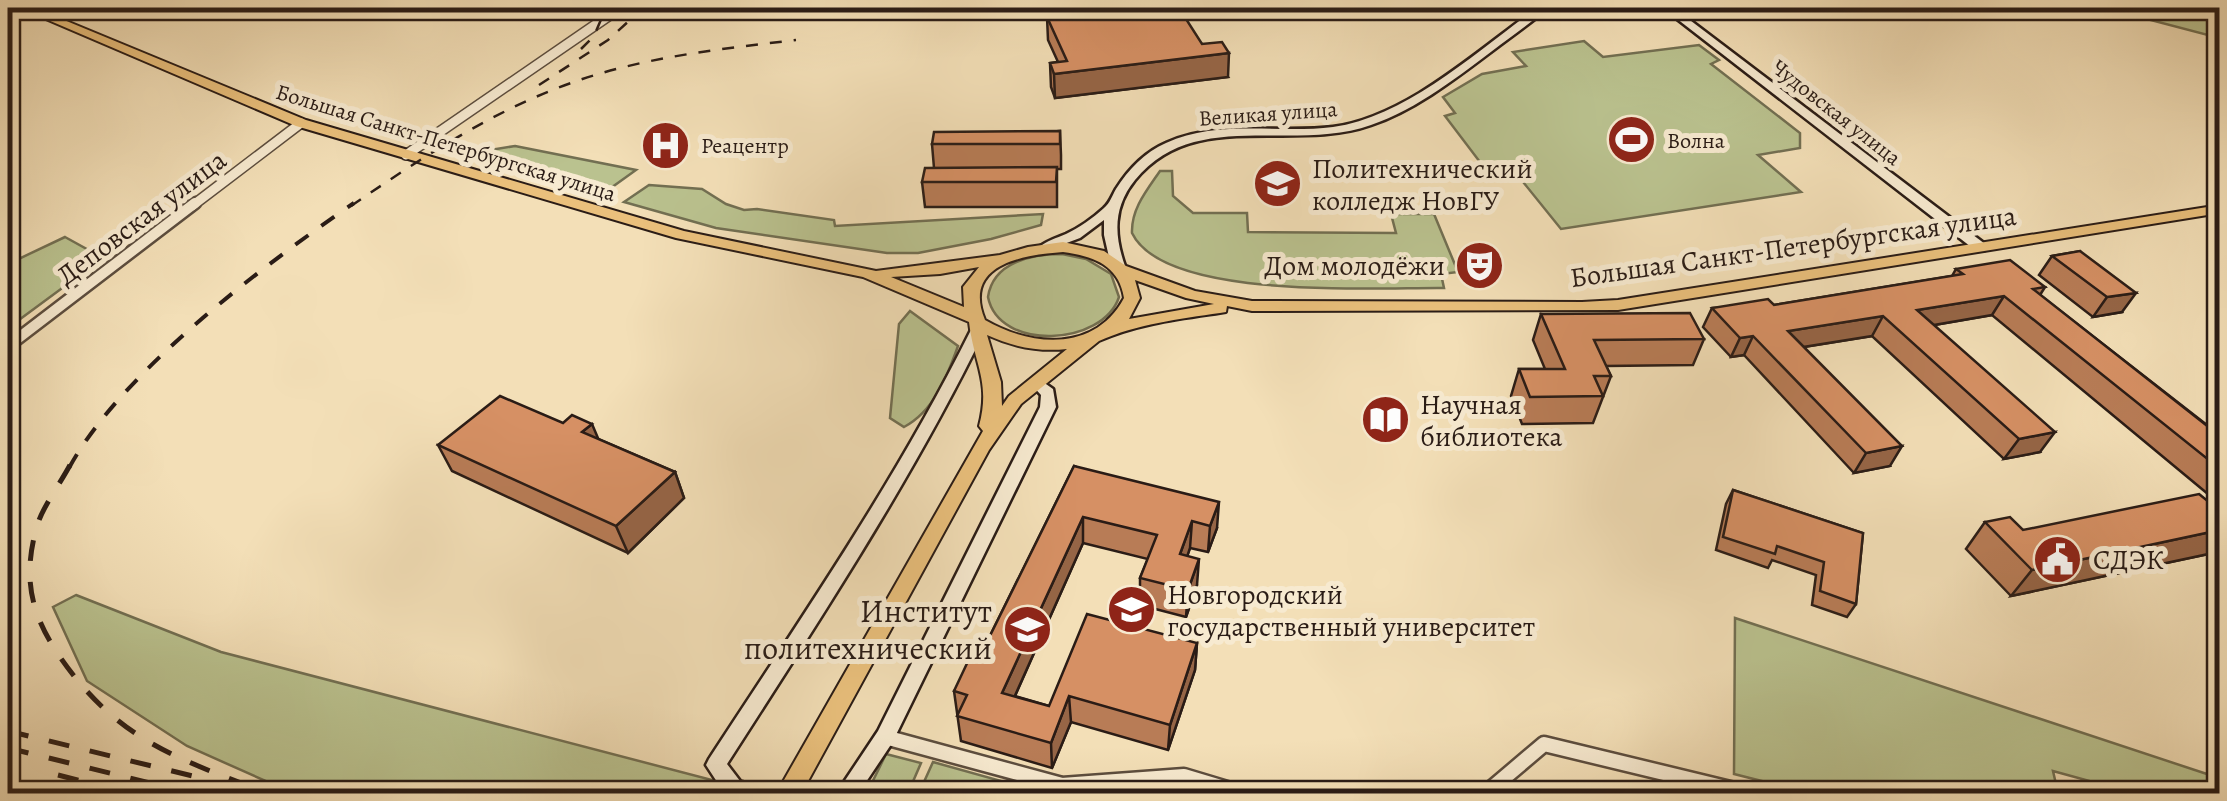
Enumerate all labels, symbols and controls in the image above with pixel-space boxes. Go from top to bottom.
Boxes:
street label: Чудовская улица [1765,53,1908,173]
street label: Большая Санкт-Петербургская улица [272,77,620,209]
street label: Великая улица [1198,94,1339,134]
sports icon: Волна [1606,114,1658,166]
hospital icon: Реацентр [640,119,692,171]
place label: Волна [1667,126,1726,156]
place label: Реацентр [701,131,789,161]
street label: Деповская улица [49,141,234,294]
place label: Политехнический колледж НовГУ [1312,150,1533,220]
school or university icon: Политехнический колледж НовГУ [1251,158,1303,210]
street label: Большая Санкт-Петербургская улица [1568,197,2019,297]
theatre icon: Дом молодёжи [1454,239,1506,291]
place label: Дом молодёжи [1264,247,1445,285]
place label: Научная библиотека [1420,386,1562,456]
library icon: Научная библиотека [1359,394,1411,446]
public building icon: СДЭК [2032,533,2084,585]
place label: СДЭК [2093,541,2164,579]
place label: Новгородский государственный университет [1167,576,1535,646]
school or university icon: Новгородский государственный университет [1106,584,1158,636]
place label: Институт политехнический [744,589,992,670]
school or university icon: Институт политехнический [1001,603,1053,655]

